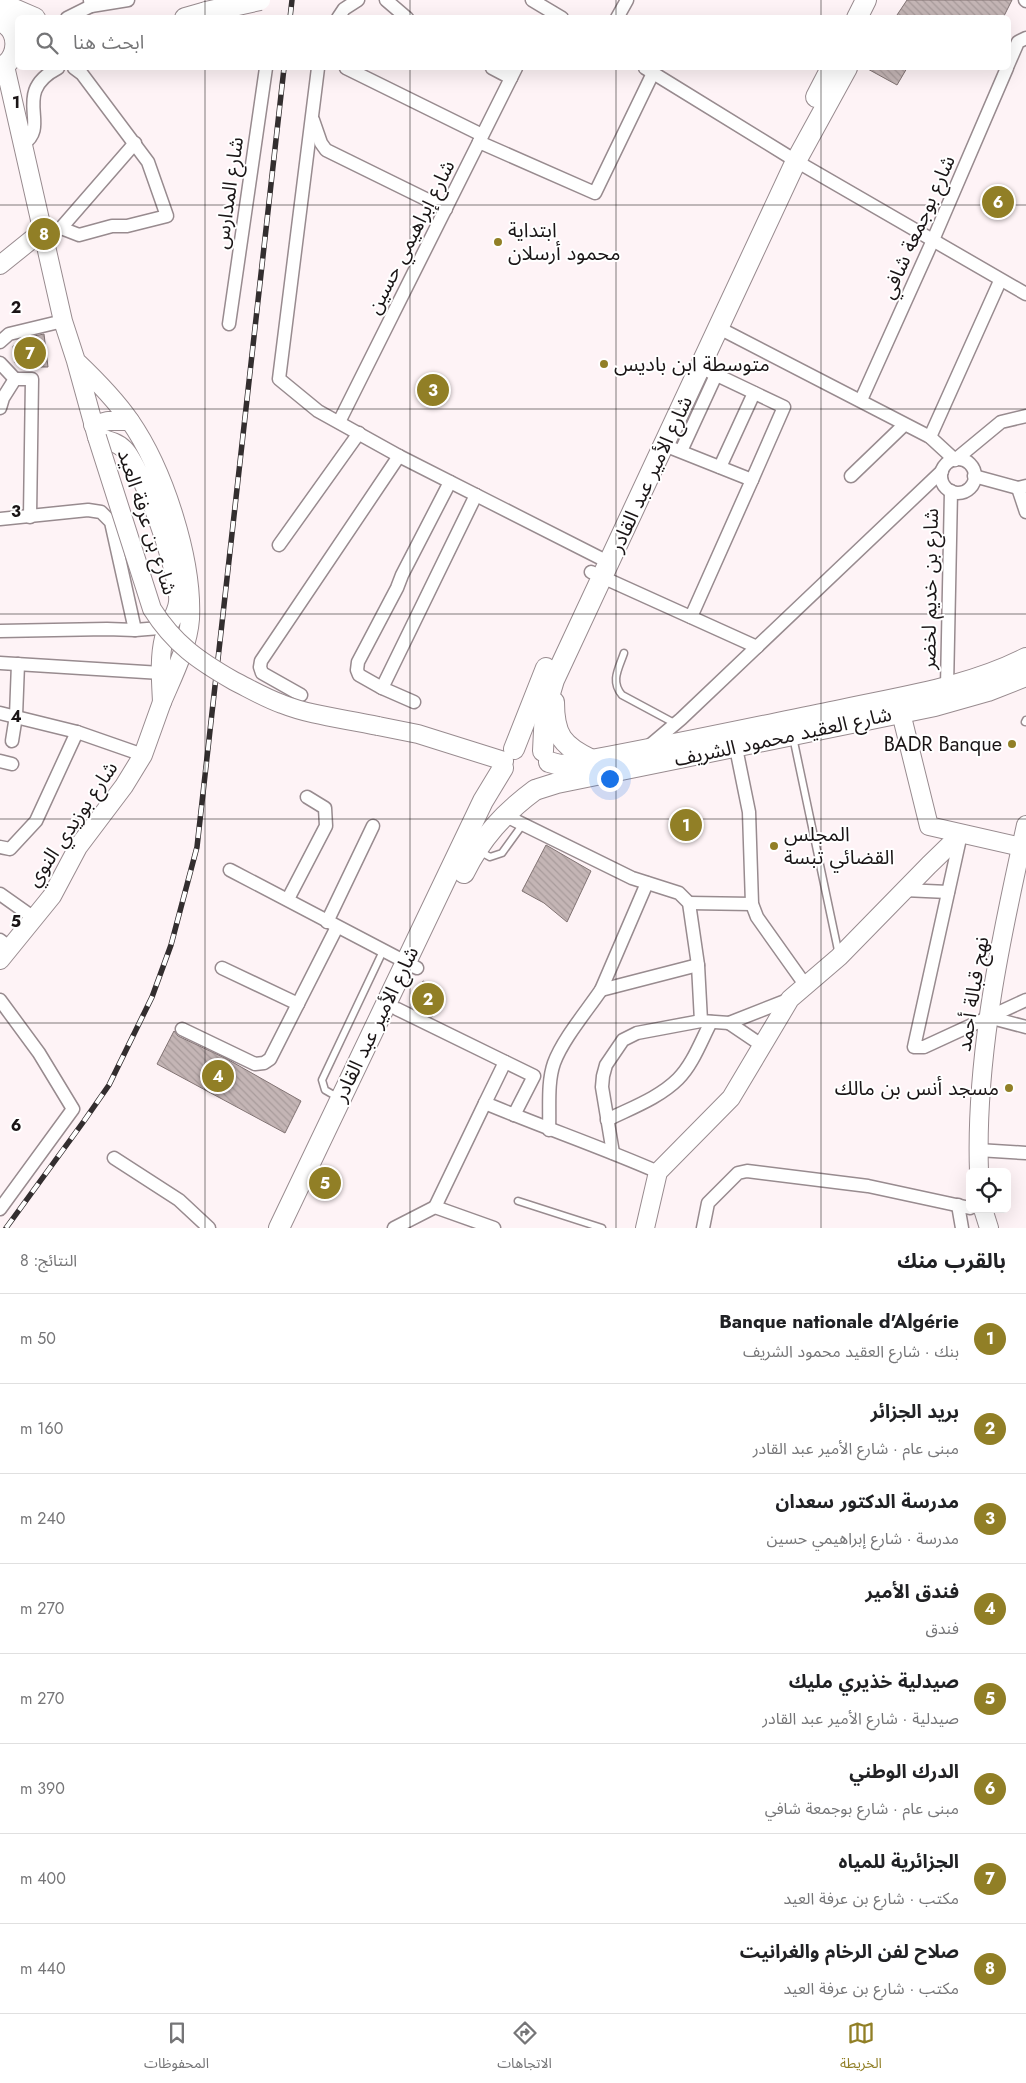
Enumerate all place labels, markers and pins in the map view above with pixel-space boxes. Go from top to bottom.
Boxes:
pin: 6 [982,183,1014,221]
pin: 8 [28,215,60,253]
place label: ابتداية محمود أرسلان [508,216,621,268]
marker: ابتداية محمود أرسلان [492,236,504,248]
pin: 7 [14,334,46,372]
place label: متوسطة ابن باديس [614,350,770,379]
marker: متوسطة ابن باديس [598,358,610,370]
pin: 3 [417,371,449,409]
place label: BADR Banque [884,730,1002,759]
marker: BADR Banque [1006,738,1018,750]
pin: 1 [670,806,702,844]
place label: المجلس القضائي تبسة [784,820,894,872]
marker: المجلس القضائي تبسة [768,840,780,852]
pin: 2 [412,980,444,1018]
pin: 4 [202,1057,234,1095]
place label: مسجد أنس بن مالك [835,1074,999,1103]
marker: مسجد أنس بن مالك [1003,1082,1015,1094]
pin: 5 [309,1164,341,1202]

